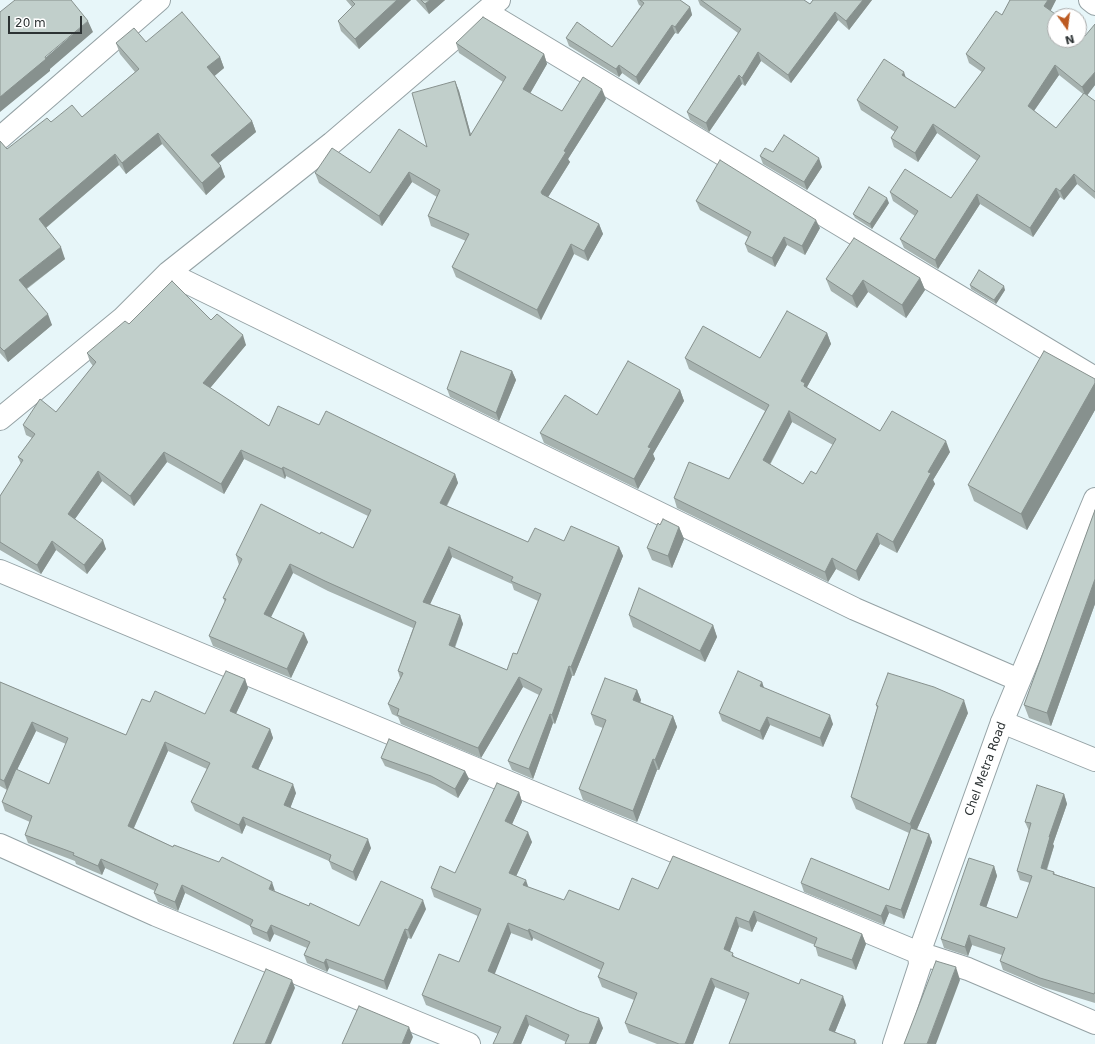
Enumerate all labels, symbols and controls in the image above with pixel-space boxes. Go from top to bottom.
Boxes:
scale bar [10,8,84,34]
north arrow [1047,8,1087,48]
text: 20 m [15,16,46,30]
text: N [1064,32,1076,47]
street label: Chel Metra Road [962,720,1010,818]

